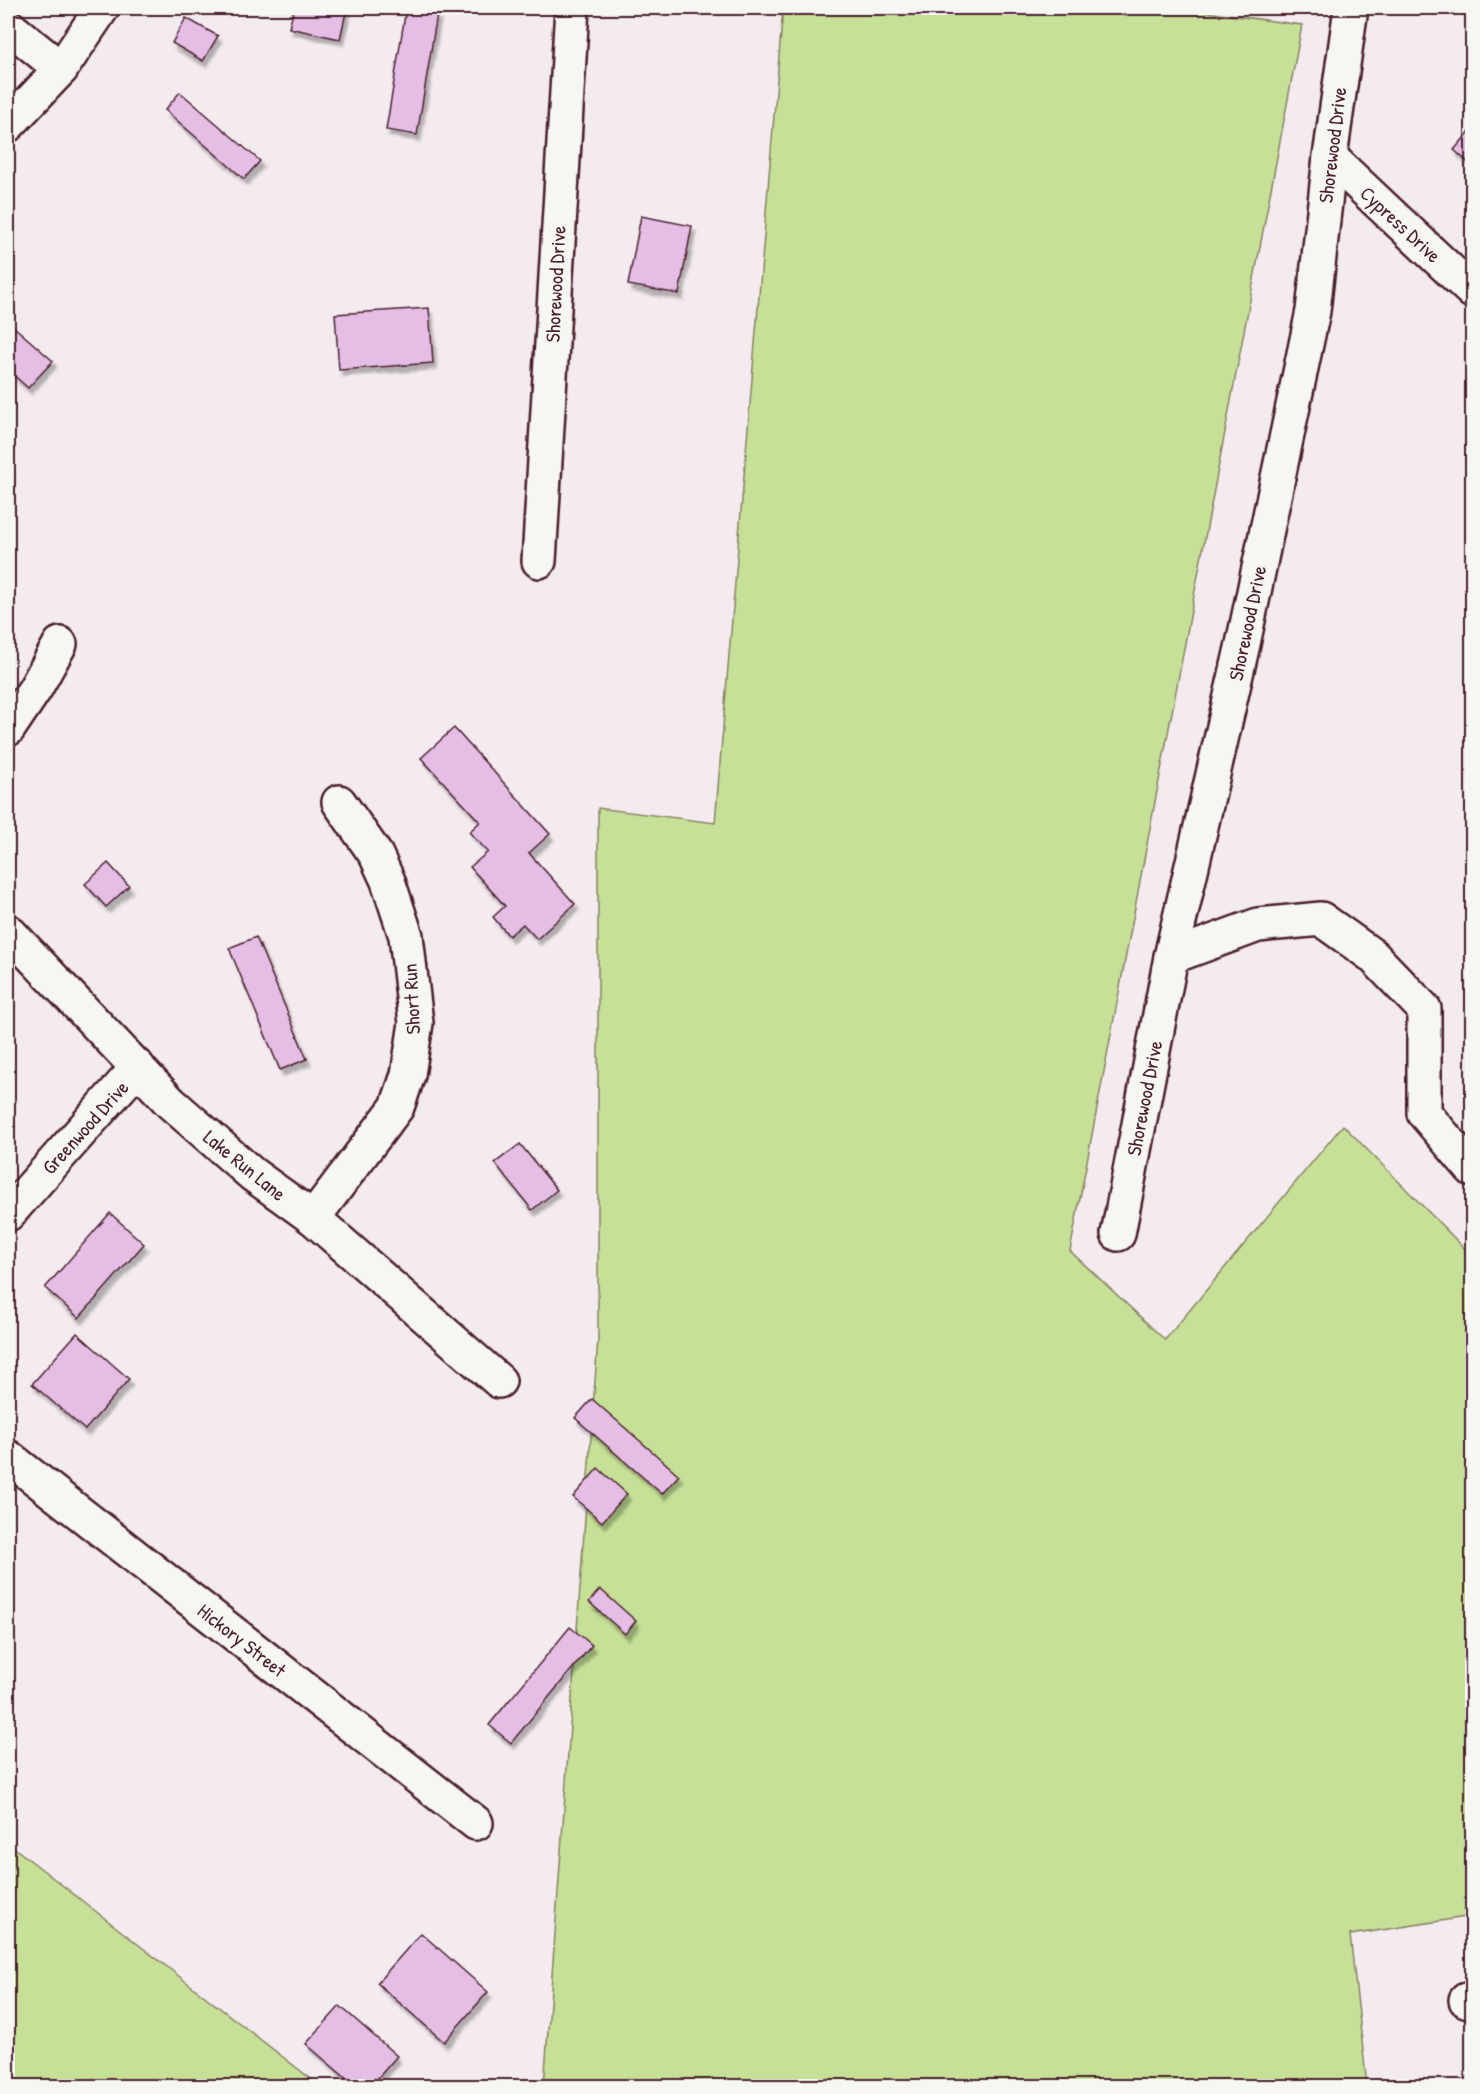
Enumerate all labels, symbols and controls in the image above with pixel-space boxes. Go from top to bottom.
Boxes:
street label: Shorewood Drive [1311,85,1353,205]
street label: Cypress Drive [1355,180,1447,268]
street label: Shorewood Drive [538,225,572,343]
street label: Shorewood Drive [1222,563,1272,683]
street label: Short Run [396,963,426,1035]
street label: Shorewood Drive [1120,1038,1168,1158]
street label: Greenwood Drive [36,1074,134,1180]
street label: Lake Run Lane [198,1123,292,1207]
street label: Hickory Street [192,1597,293,1684]

